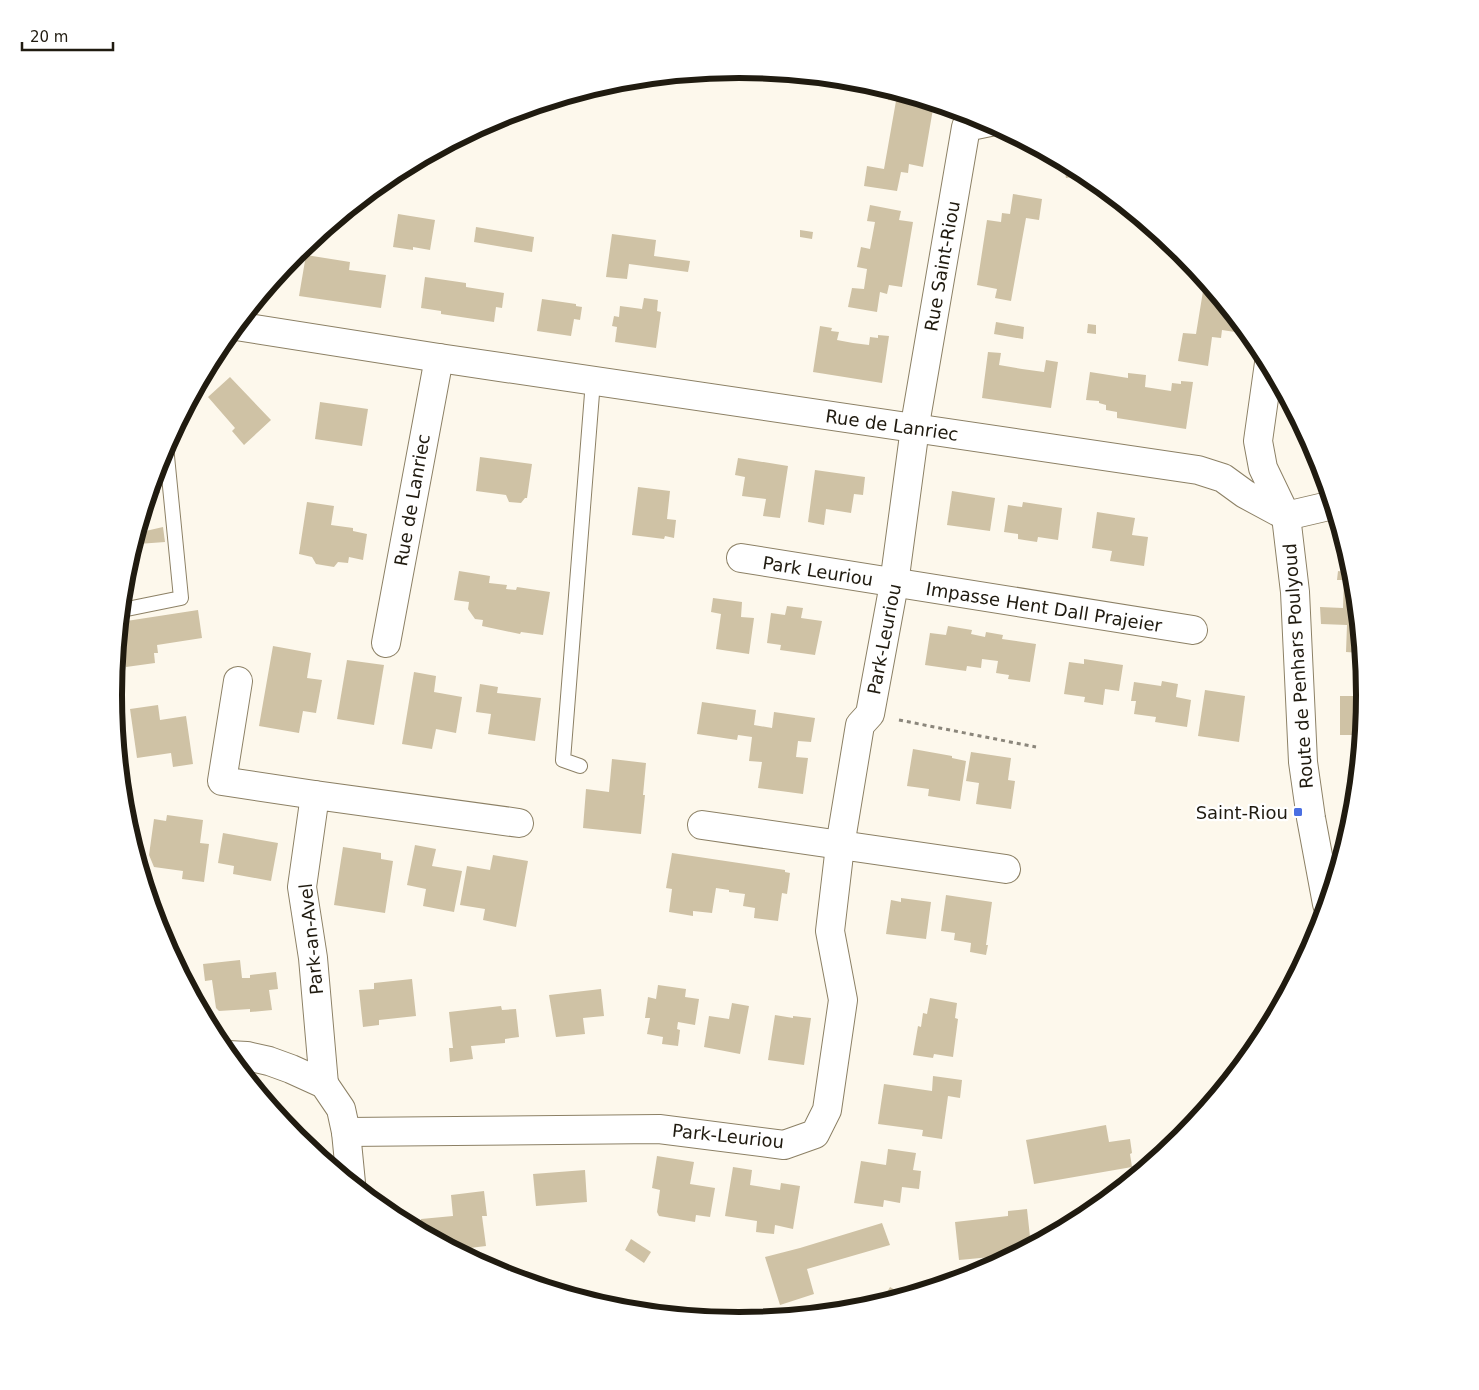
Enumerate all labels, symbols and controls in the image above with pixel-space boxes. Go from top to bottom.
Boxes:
scale bar [22,20,114,52]
text: 20 m [30,28,68,46]
street label: Rue Saint-Riou [920,199,964,333]
street label: Rue de Lanriec [824,405,960,445]
street label: Rue de Lanriec [390,432,434,568]
street label: Route de Penhars Poulyoud [1279,543,1317,789]
street label: Park Leuriou [761,552,875,590]
street label: Impasse Hent Dall Prajeier [924,578,1164,636]
street label: Park-Leuriou [863,582,905,696]
place label: Saint-Riou [1196,802,1288,823]
marker: Saint-Riou [1292,806,1304,818]
street label: Park-an-Avel [295,882,327,996]
street label: Park-Leuriou [671,1120,785,1152]

